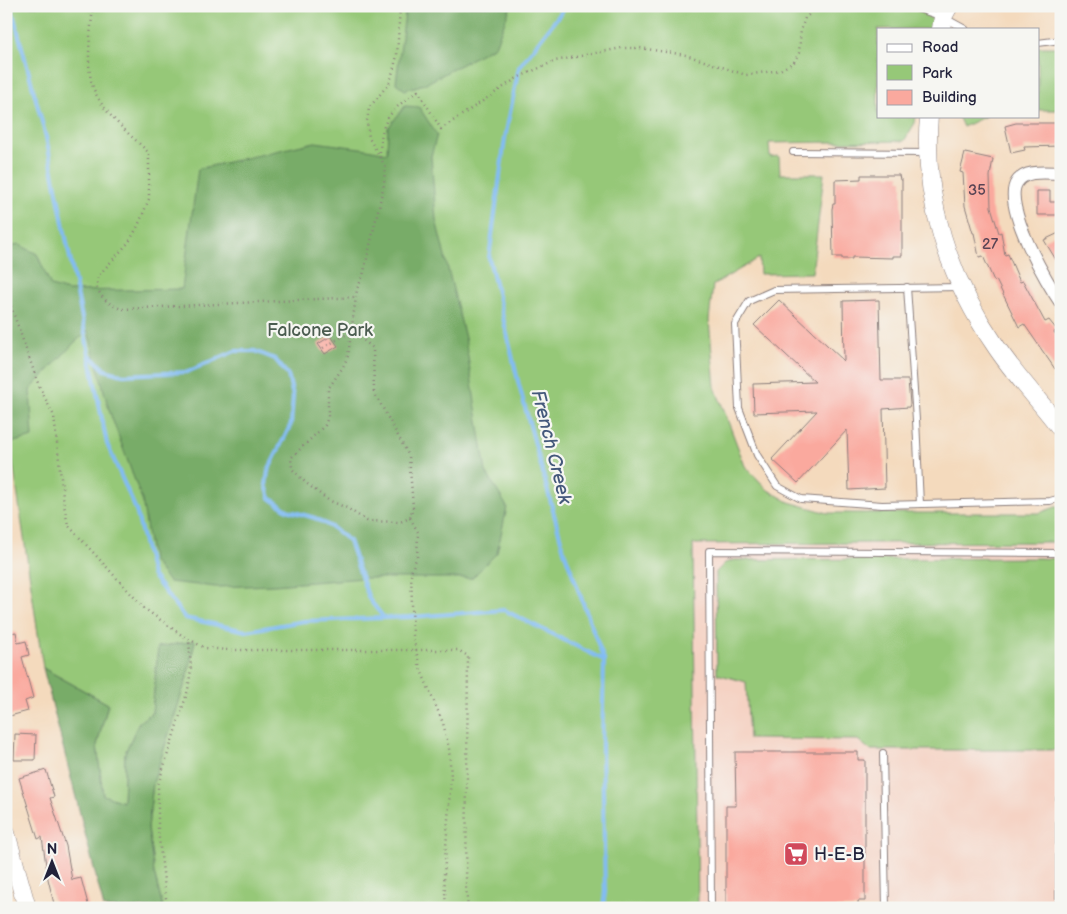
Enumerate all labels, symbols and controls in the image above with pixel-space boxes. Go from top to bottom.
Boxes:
legend [877,28,1040,118]
text: Road [922,38,958,57]
text: Park [922,64,953,83]
text: Building [922,88,977,107]
house number: 35 [968,181,986,200]
house number: 27 [982,235,999,254]
park label: Falcone Park [267,320,373,341]
water label: French Creek [526,388,576,507]
north arrow [28,836,78,886]
text: N [47,841,57,858]
supermarket icon: H-E-B [783,841,809,867]
place label: H-E-B [814,844,865,865]

